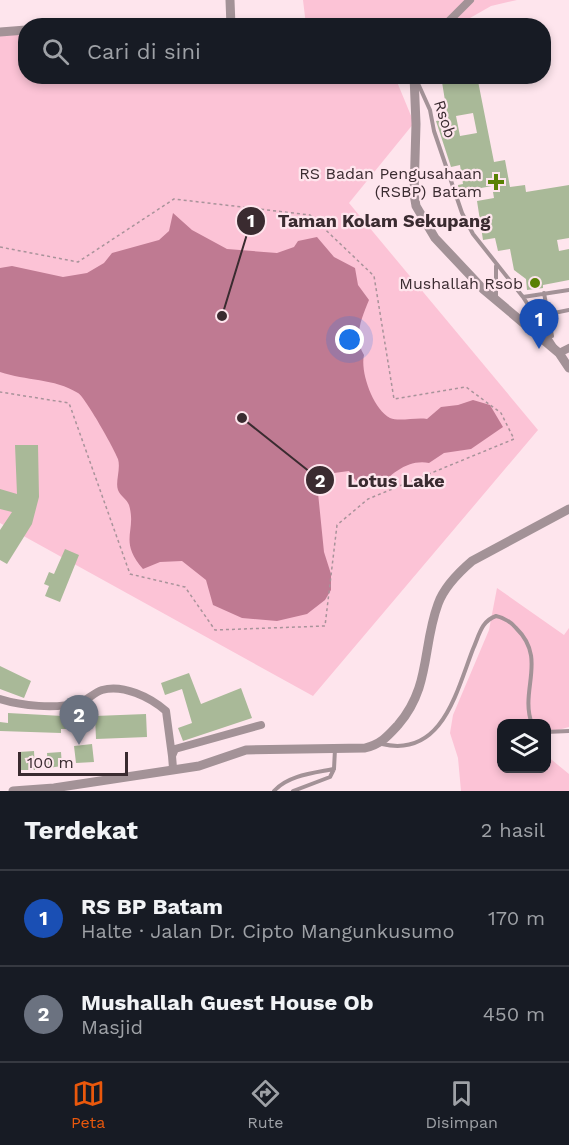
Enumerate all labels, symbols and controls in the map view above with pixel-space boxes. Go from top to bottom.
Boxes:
search box [18,18,551,84]
icon: search [39,35,72,68]
text: Cari di sini [87,39,201,64]
street label: Rsob [430,98,460,140]
place label: RS Badan Pengusahaan (RSBP) Batam [299,164,482,201]
marker: RS Badan Pengusahaan (RSBP) Batam [487,173,505,191]
callout: Taman Kolam Sekupang [236,203,503,239]
text: 1 [247,210,255,231]
text: Taman Kolam Sekupang [278,210,491,231]
place label: Mushallah Rsob [399,274,523,293]
marker: Mushallah Rsob [528,276,542,290]
pin: 1 [520,300,558,349]
your location [335,325,364,354]
callout: Lotus Lake [305,462,457,498]
text: 2 [315,470,325,491]
text: Lotus Lake [347,470,445,491]
pin: 2 [60,696,98,745]
map controls [497,719,551,773]
button: layers [497,719,551,773]
scale bar [18,749,128,776]
text: 100 m [27,753,74,772]
text: Terdekat [24,815,138,845]
text: 2 hasil [481,818,545,842]
text: RS BP Batam [81,894,223,919]
text: 1 [39,906,48,930]
text: 170 m [488,906,545,930]
text: Halte · Jalan Dr. Cipto Mangunkusumo [81,919,454,943]
text: Mushallah Guest House Ob [81,990,374,1015]
text: 2 [38,1002,49,1026]
text: 450 m [483,1002,545,1026]
text: Masjid [81,1015,143,1039]
tab: Peta [71,1077,105,1132]
tab: Rute [247,1077,283,1132]
tab: Disimpan [425,1077,498,1132]

